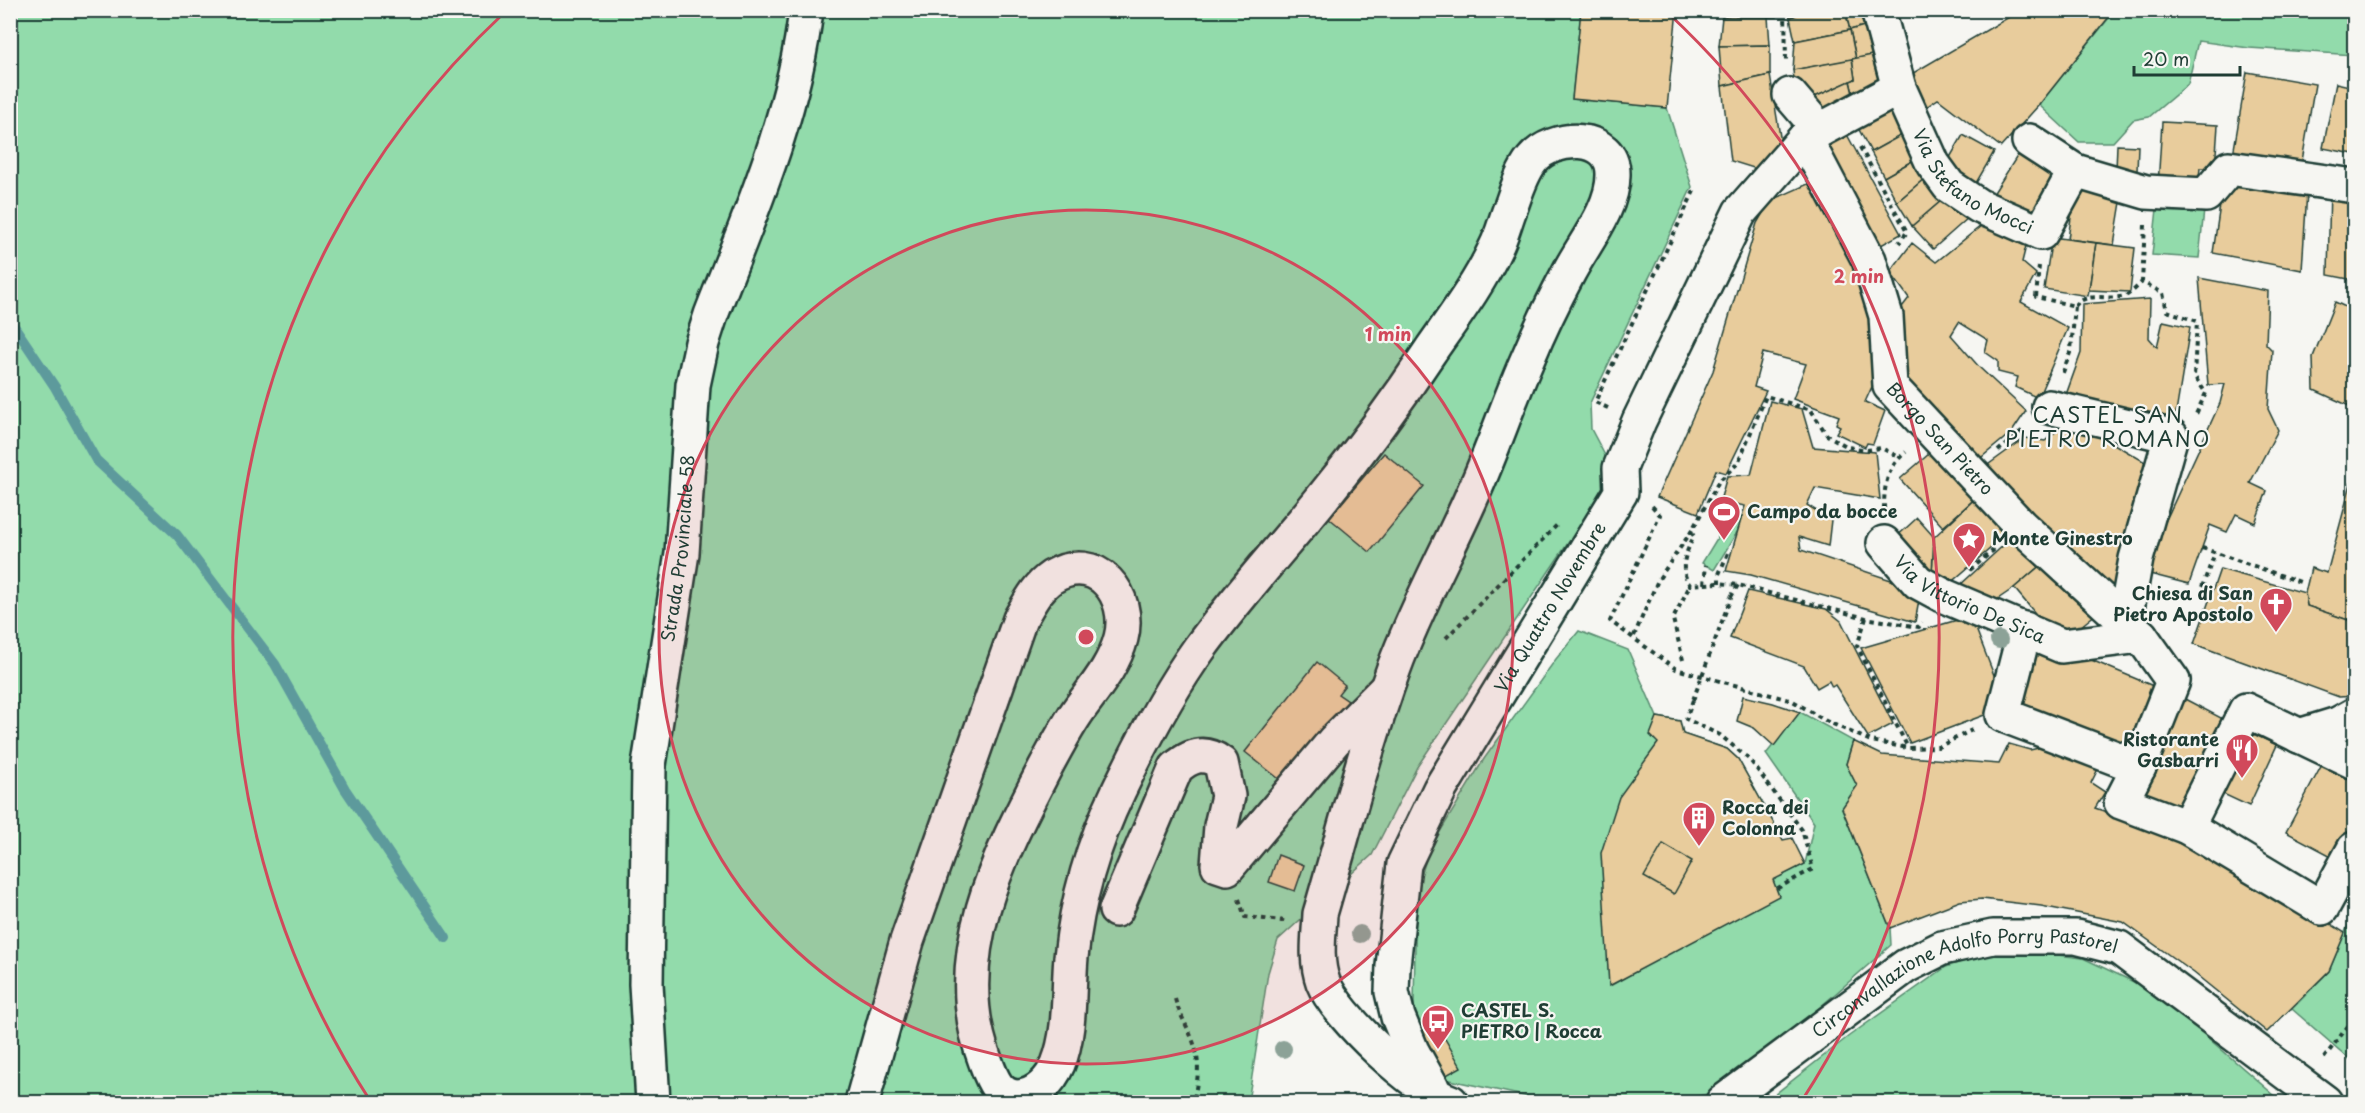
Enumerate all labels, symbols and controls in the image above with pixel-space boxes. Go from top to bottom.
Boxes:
scale bar [2134,39,2240,77]
text: 20 m [2143,45,2189,72]
street label: Via Stefano Mocci [1907,124,2038,240]
text: 2 min [1834,262,1884,289]
text: 1 min [1365,320,1411,347]
street label: Borgo San Pietro [1881,375,2001,501]
district label: CASTEL SAN PIETRO ROMANO [2005,398,2211,454]
street label: Strada Provinciale 58 [653,454,700,644]
sports icon: Campo da bocce [1706,494,1742,541]
place label: Campo da bocce [1747,497,1898,524]
street label: Via Quattro Novembre [1487,516,1612,697]
place icon: Monte Ginestro [1951,521,1987,568]
place label: Monte Ginestro [1992,524,2133,551]
street label: Via Vittorio De Sica [1888,548,2051,650]
place label: Chiesa di San Pietro Apostolo [2113,579,2253,627]
church icon: Chiesa di San Pietro Apostolo [2258,586,2294,633]
centre of rings [1076,627,1096,647]
place label: Ristorante Gasbarri [2123,725,2219,773]
restaurant icon: Ristorante Gasbarri [2224,732,2260,779]
place label: Rocca dei Colonna [1722,793,1809,841]
building icon: Rocca dei Colonna [1681,800,1717,847]
street label: Circonvallazione Adolfo Porry Pastorel [1806,922,2121,1044]
place label: CASTEL S. PIETRO | Rocca [1461,996,1602,1044]
bus stop icon: CASTEL S. PIETRO | Rocca [1420,1003,1456,1050]

